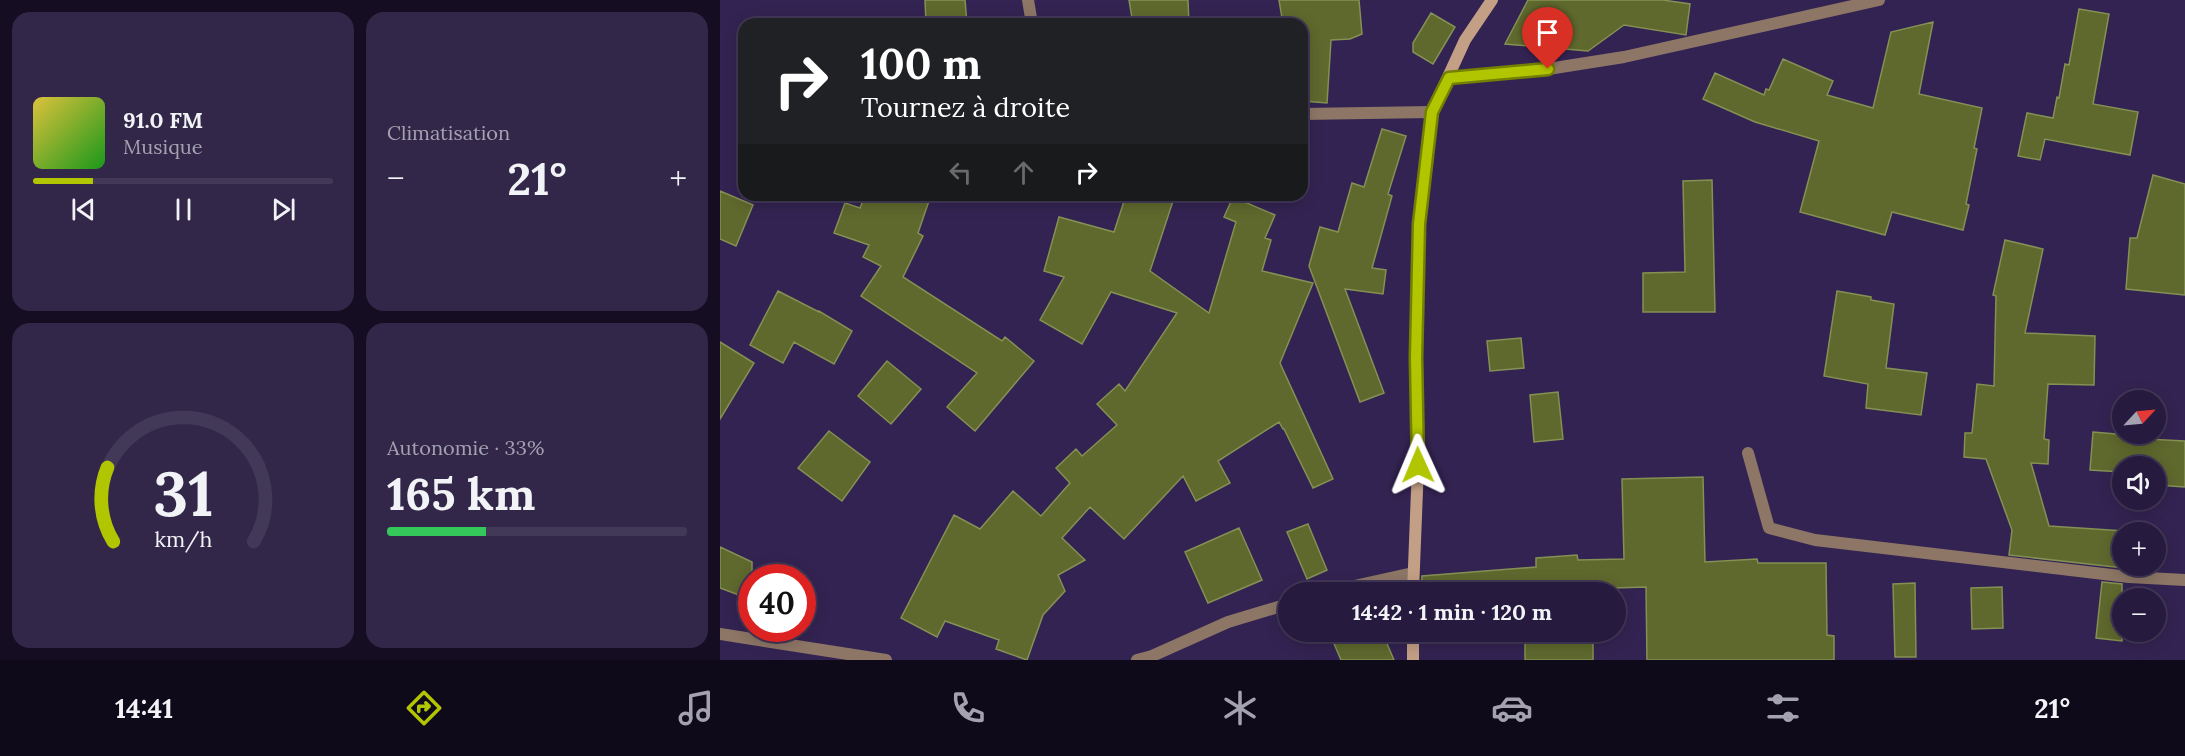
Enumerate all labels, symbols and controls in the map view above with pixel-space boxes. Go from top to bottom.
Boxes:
pin [1522,7,1573,69]
icon: arrive [1531,16,1564,49]
text: 100 m [861,37,981,91]
icon: right [762,42,840,120]
text: Tournez à droite [861,90,1070,124]
text: 91.0 FM [123,106,203,134]
text: Climatisation [387,120,510,145]
text: Musique [123,134,202,159]
text: 21° [507,150,567,207]
icon: left [944,156,977,189]
icon: ahead [1007,156,1040,189]
icon: right [1070,156,1103,189]
text: − [387,157,405,199]
text: + [669,157,687,199]
icon: previous [67,193,100,226]
icon: pause [167,193,200,226]
icon: next [267,193,300,226]
north arrow [2112,390,2166,444]
map controls [2112,390,2166,642]
position arrow [1386,433,1450,497]
text: Autonomie · 33% [387,435,544,460]
text: 31 [153,453,213,533]
button: sound [2112,456,2166,510]
text: 165 km [387,465,535,522]
button: + [2112,522,2166,576]
text: km/h [154,526,212,554]
speed limit sign: 40 [738,564,816,642]
button: − [2112,588,2166,642]
text: 14:42 · 1 min · 120 m [1352,598,1552,626]
icon: directions [403,687,445,729]
icon: music [675,687,717,729]
icon: phone [947,687,989,729]
icon: climate [1219,687,1261,729]
icon: car [1491,687,1533,729]
icon: filters [1762,687,1804,729]
text: 14:41 [115,691,173,725]
text: 21° [2034,691,2070,725]

